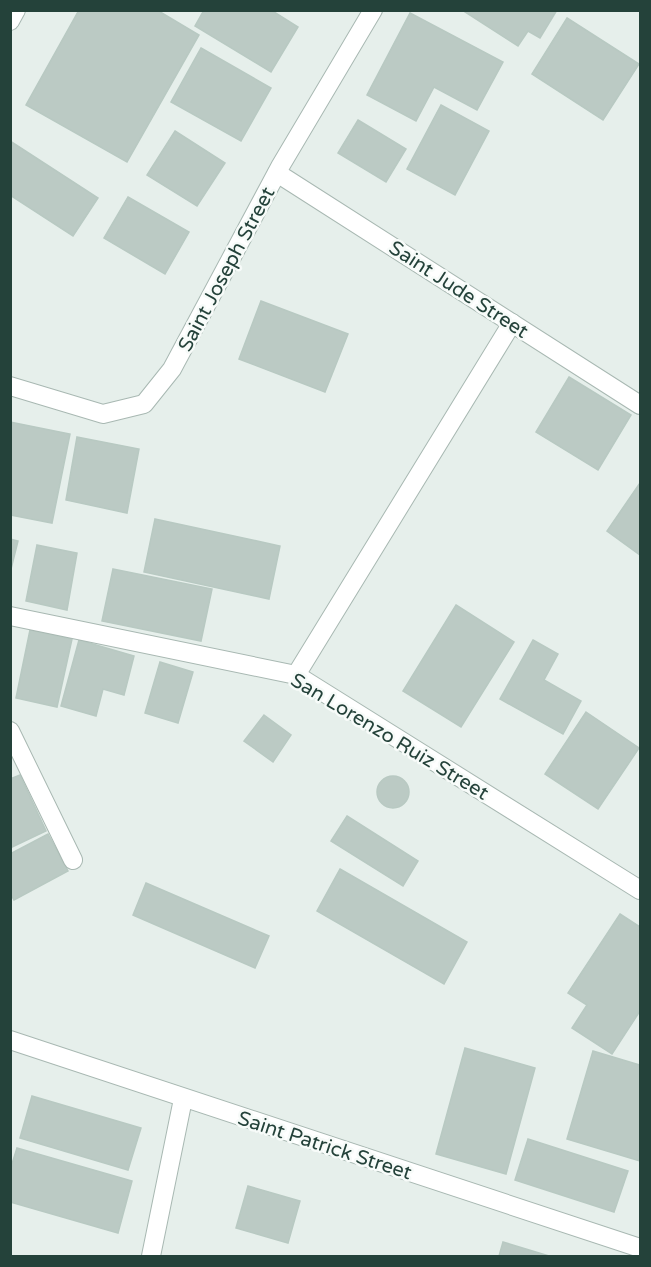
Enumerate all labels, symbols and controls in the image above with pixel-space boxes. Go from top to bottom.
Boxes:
street label: Saint Joseph Street [173,183,281,356]
street label: Saint Jude Street [384,236,533,344]
street label: San Lorenzo Ruiz Street [286,668,493,806]
street label: Saint Patrick Street [235,1107,415,1186]

